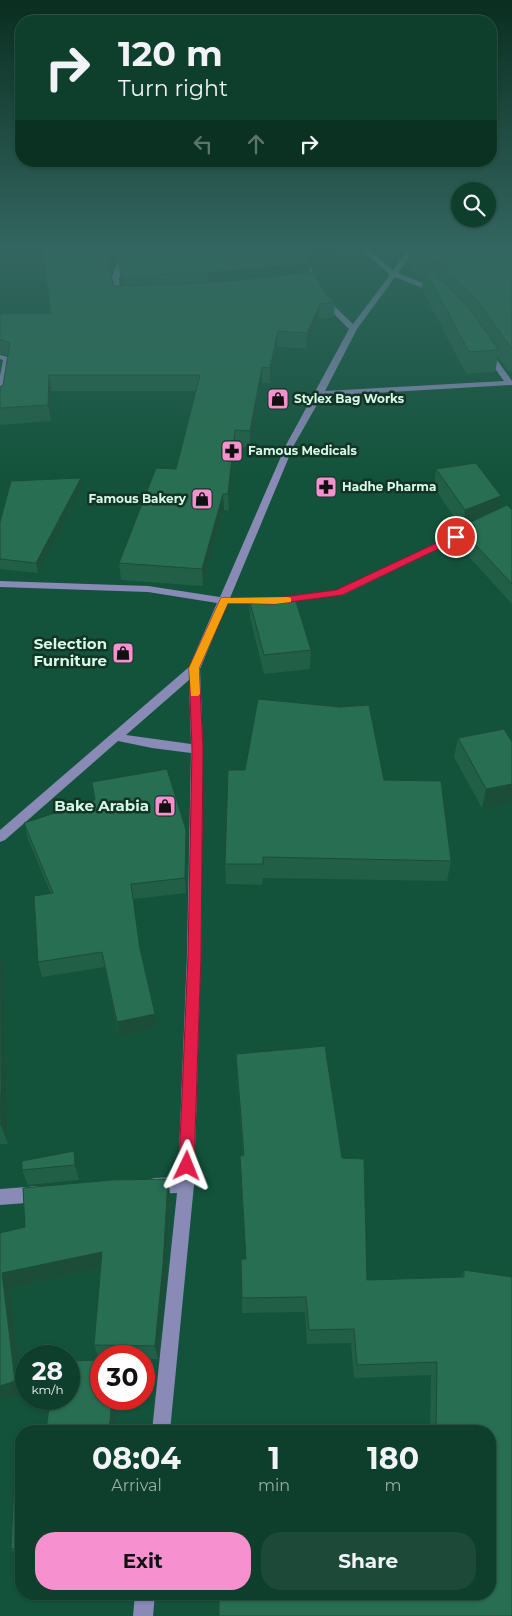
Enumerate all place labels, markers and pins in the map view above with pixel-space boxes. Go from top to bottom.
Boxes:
shop icon: Stylex Bag Works [266,387,290,411]
place label: Stylex Bag Works [294,391,405,406]
pharmacy icon: Famous Medicals [220,439,244,463]
place label: Famous Medicals [248,443,357,458]
pharmacy icon: Hadhe Pharma [314,475,338,499]
place label: Hadhe Pharma [342,479,436,494]
shop icon: Famous Bakery [190,487,214,511]
place label: Famous Bakery [89,491,187,506]
pin [435,516,477,558]
place label: Selection Furniture [33,634,107,670]
shop icon: Selection Furniture [111,641,135,665]
shop icon: Bake Arabia [153,794,177,818]
place label: Bake Arabia [54,796,149,815]

